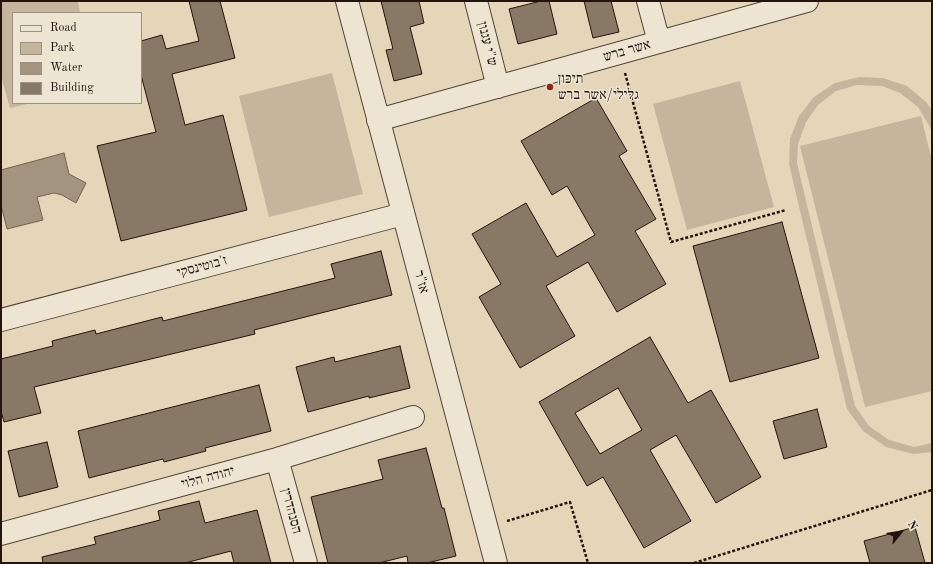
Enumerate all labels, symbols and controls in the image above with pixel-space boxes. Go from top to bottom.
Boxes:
legend [12,12,142,104]
street label: ש"י עגנון [473,20,501,68]
text: Road [50,22,77,34]
street label: אשר ברש [601,36,653,66]
text: Park [50,42,75,54]
text: Water [50,62,82,74]
place label: תיכון גלילי/אשר ברש [558,71,639,104]
text: Building [50,82,94,94]
marker: תיכון גלילי/אשר ברש [545,82,555,92]
street label: ז'בוטינסקי [175,252,229,282]
street label: אז"ר [410,269,432,295]
street label: יהודה הלוי [179,463,237,493]
street label: הסנהדרין [277,486,305,536]
north arrow [881,512,921,552]
text: N [905,519,919,532]

